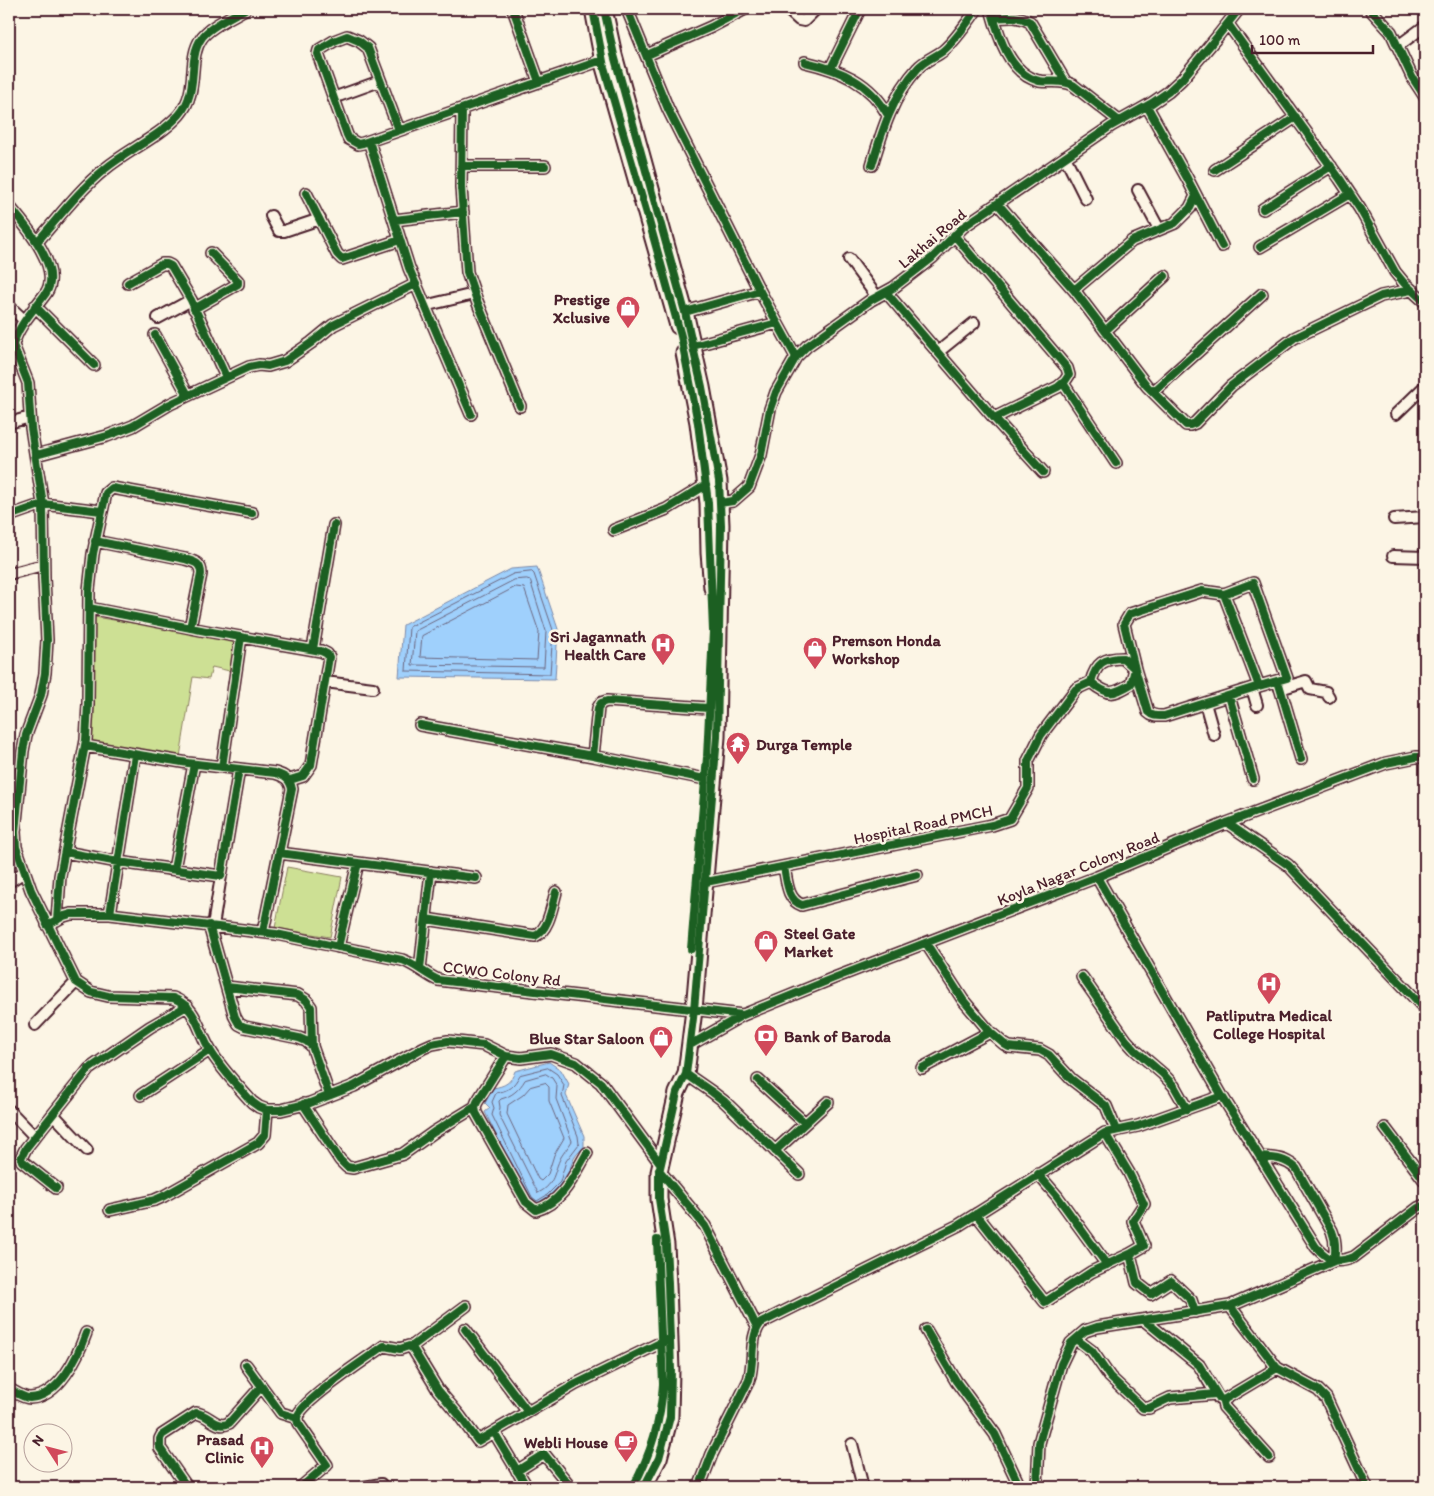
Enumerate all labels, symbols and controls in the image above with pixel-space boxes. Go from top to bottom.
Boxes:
scale bar [1252,22,1373,54]
text: 100 m [1259,31,1301,49]
street label: Lakhai Road [894,204,970,272]
place label: Prestige Xclusive [553,290,610,327]
shop icon: Prestige Xclusive [615,295,641,329]
place label: Sri Jagannath Health Care [550,627,646,664]
place label: Premson Honda Workshop [832,631,941,669]
hospital icon: Sri Jagannath Health Care [650,632,676,666]
shop icon: Premson Honda Workshop [802,636,828,670]
temple icon: Durga Temple [725,731,751,765]
place label: Durga Temple [756,735,853,755]
street label: Hospital Road PMCH [852,800,994,849]
street label: Koyla Nagar Colony Road [994,827,1162,910]
place label: Steel Gate Market [784,924,856,961]
shop icon: Steel Gate Market [753,929,779,963]
street label: CCWO Colony Rd [442,957,562,990]
hospital icon: Patliputra Medical College Hospital [1256,971,1282,1005]
place label: Patliputra Medical College Hospital [1206,1006,1333,1044]
bank icon: Bank of Baroda [753,1023,779,1057]
shop icon: Blue Star Saloon [648,1025,674,1059]
place label: Bank of Baroda [784,1027,891,1046]
place label: Blue Star Saloon [529,1029,644,1048]
north arrow [22,1424,72,1474]
cafe icon: Webli House [613,1429,639,1463]
place label: Prasad Clinic [196,1430,244,1467]
text: N [28,1432,48,1449]
place label: Webli House [524,1433,608,1452]
hospital icon: Prasad Clinic [249,1435,275,1469]

